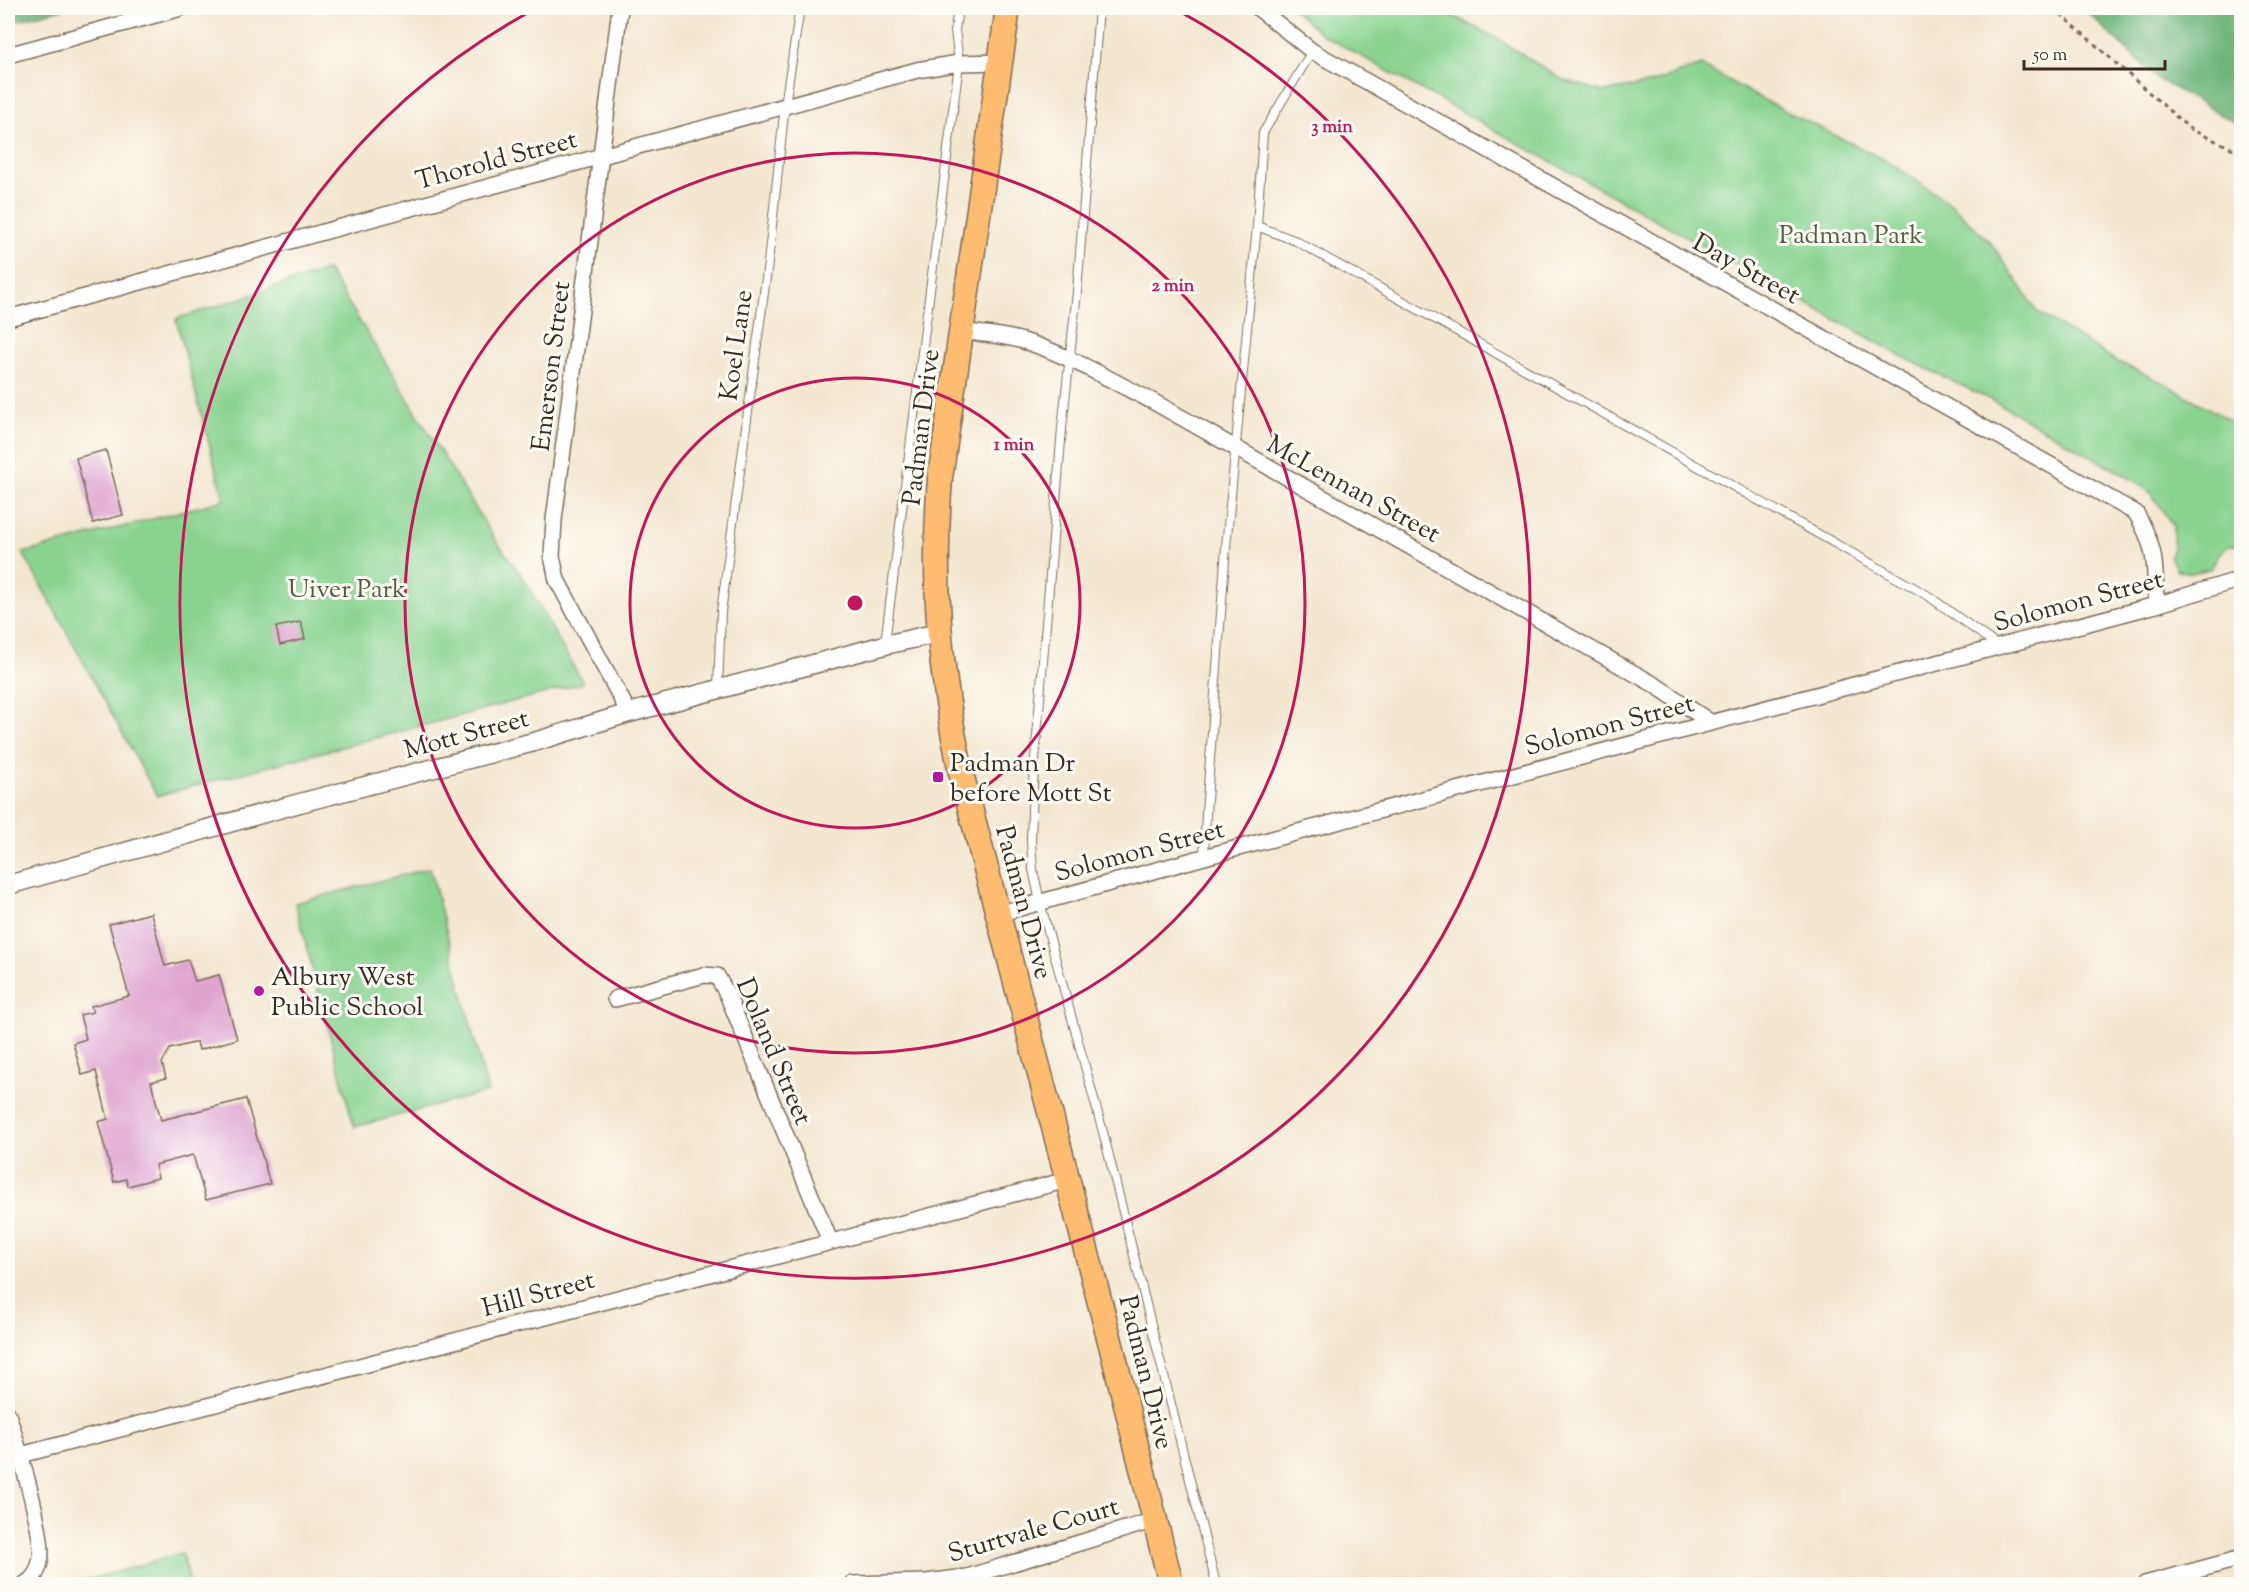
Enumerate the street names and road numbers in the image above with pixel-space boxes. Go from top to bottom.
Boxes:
street label: Thorold Street [412,122,582,201]
street label: Day Street [1685,225,1806,315]
street label: Emerson Street [524,279,581,454]
street label: Koel Lane [711,288,764,403]
street label: Padman Drive [895,347,950,508]
street label: McLennan Street [1259,427,1447,553]
street label: Solomon Street [1990,562,2168,643]
street label: Solomon Street [1521,686,1699,767]
street label: Mott Street [400,701,533,770]
street label: Solomon Street [1051,812,1229,893]
street label: Padman Drive [984,822,1061,984]
street label: Doland Street [725,973,820,1131]
street label: Hill Street [478,1263,599,1328]
street label: Padman Drive [1108,1292,1182,1454]
street label: Sturtvale Court [944,1489,1124,1573]

